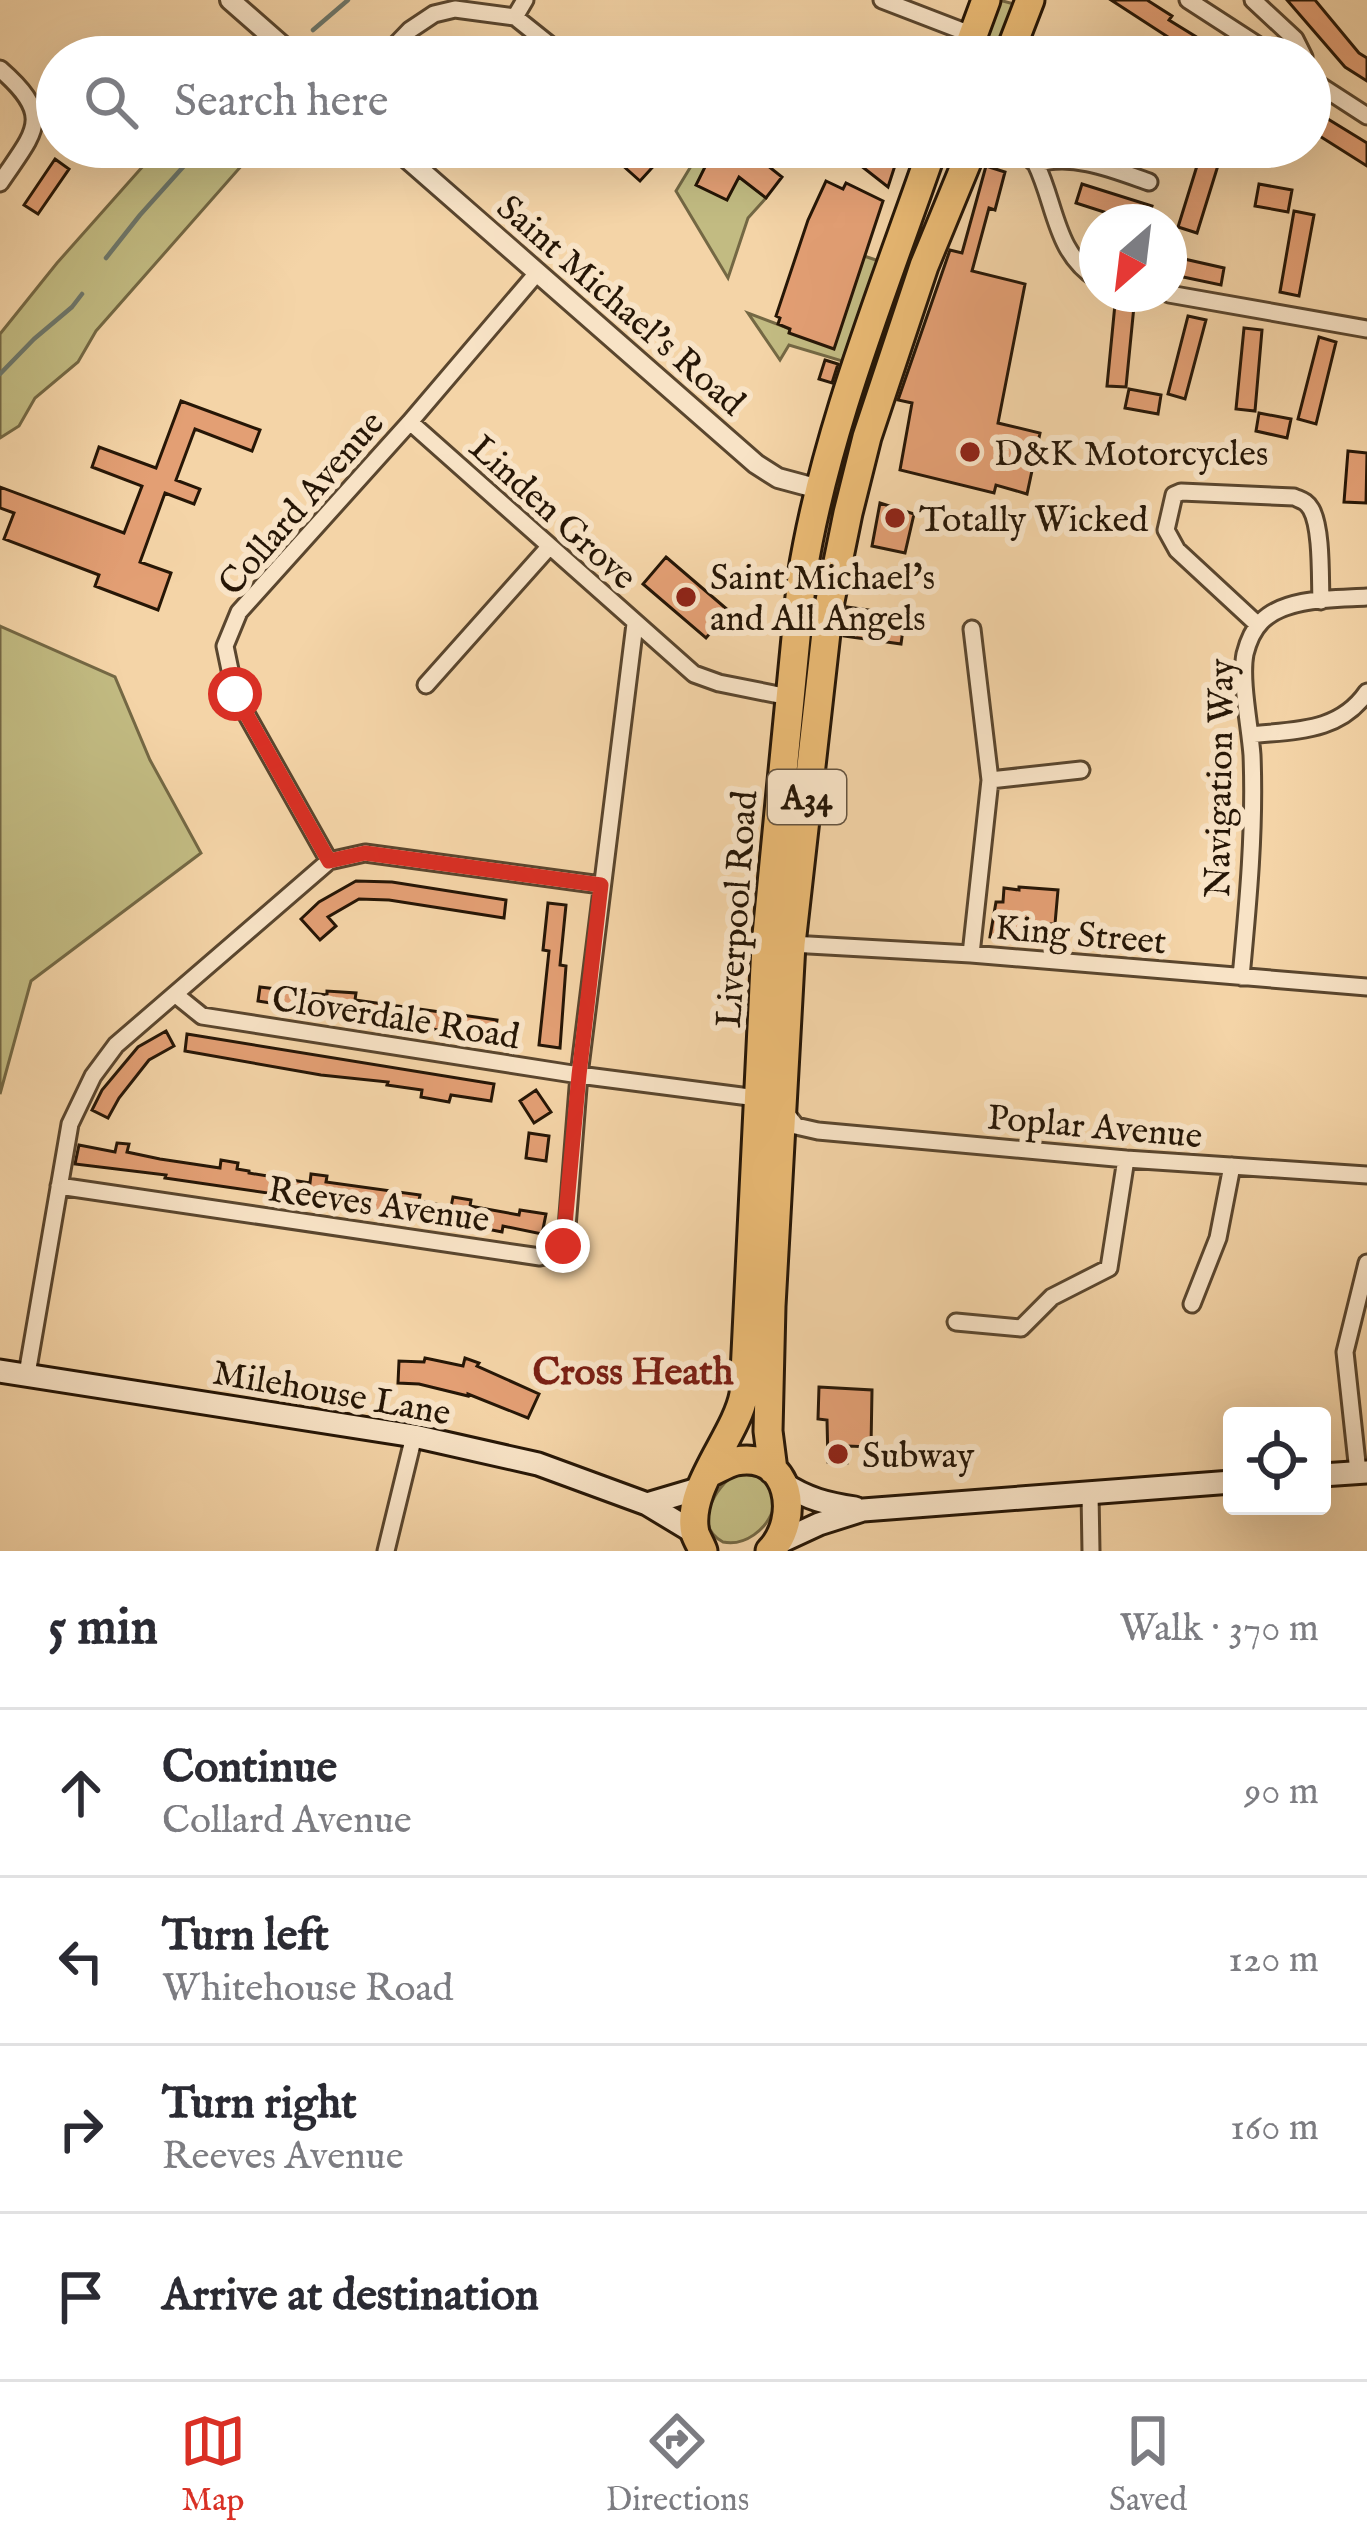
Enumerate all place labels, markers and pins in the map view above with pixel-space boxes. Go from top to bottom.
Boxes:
place label: D&K Motorcycles [994,432,1268,478]
marker: D&K Motorcycles [957,439,983,465]
place label: Totally Wicked [919,498,1149,544]
marker: Totally Wicked [882,505,908,531]
place label: Saint Michael's and All Angels [710,556,935,643]
marker: Saint Michael's and All Angels [673,584,699,610]
place label: Subway [862,1434,975,1480]
marker: Subway [825,1441,851,1467]

